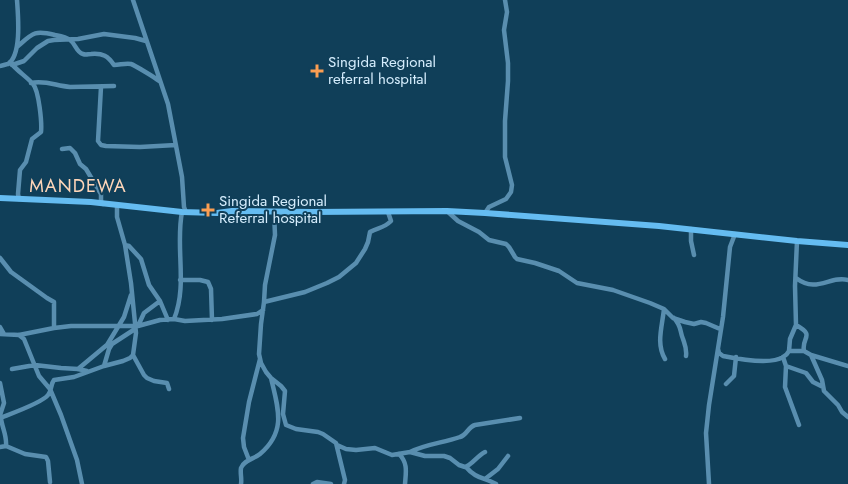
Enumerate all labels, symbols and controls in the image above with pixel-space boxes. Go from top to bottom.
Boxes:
place label: Singida Regional referral hospital [328,51,436,90]
marker: Singida Regional referral hospital [310,64,324,78]
district label: MANDEWA [29,173,127,199]
place label: Singida Regional Referral hospital [219,190,327,229]
marker: Singida Regional Referral hospital [201,203,215,217]

